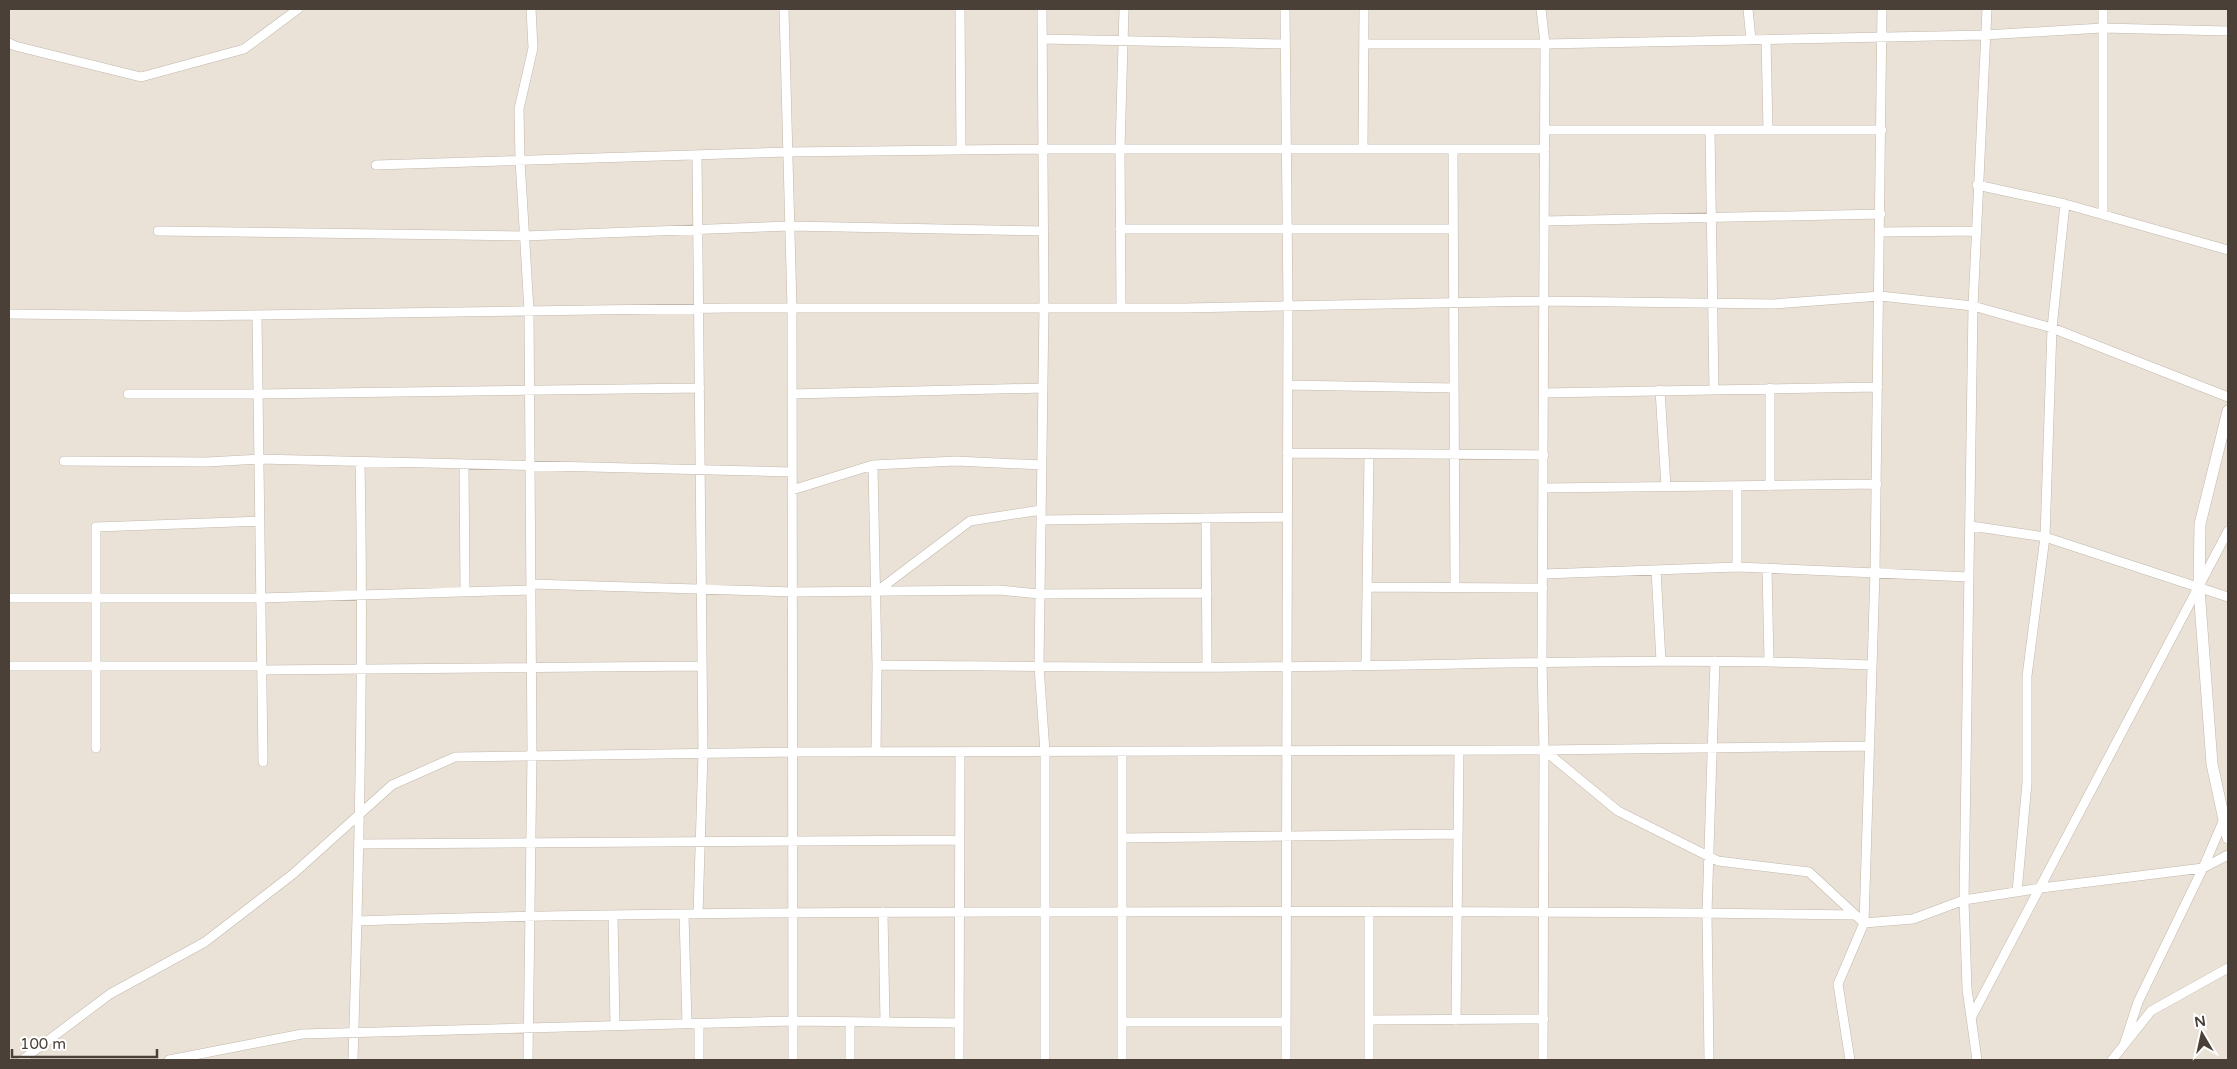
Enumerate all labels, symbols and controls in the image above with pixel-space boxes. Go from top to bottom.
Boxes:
north arrow [2177,1009,2227,1059]
text: N [2193,1012,2207,1031]
scale bar [12,1026,158,1058]
text: 100 m [20,1035,66,1053]

